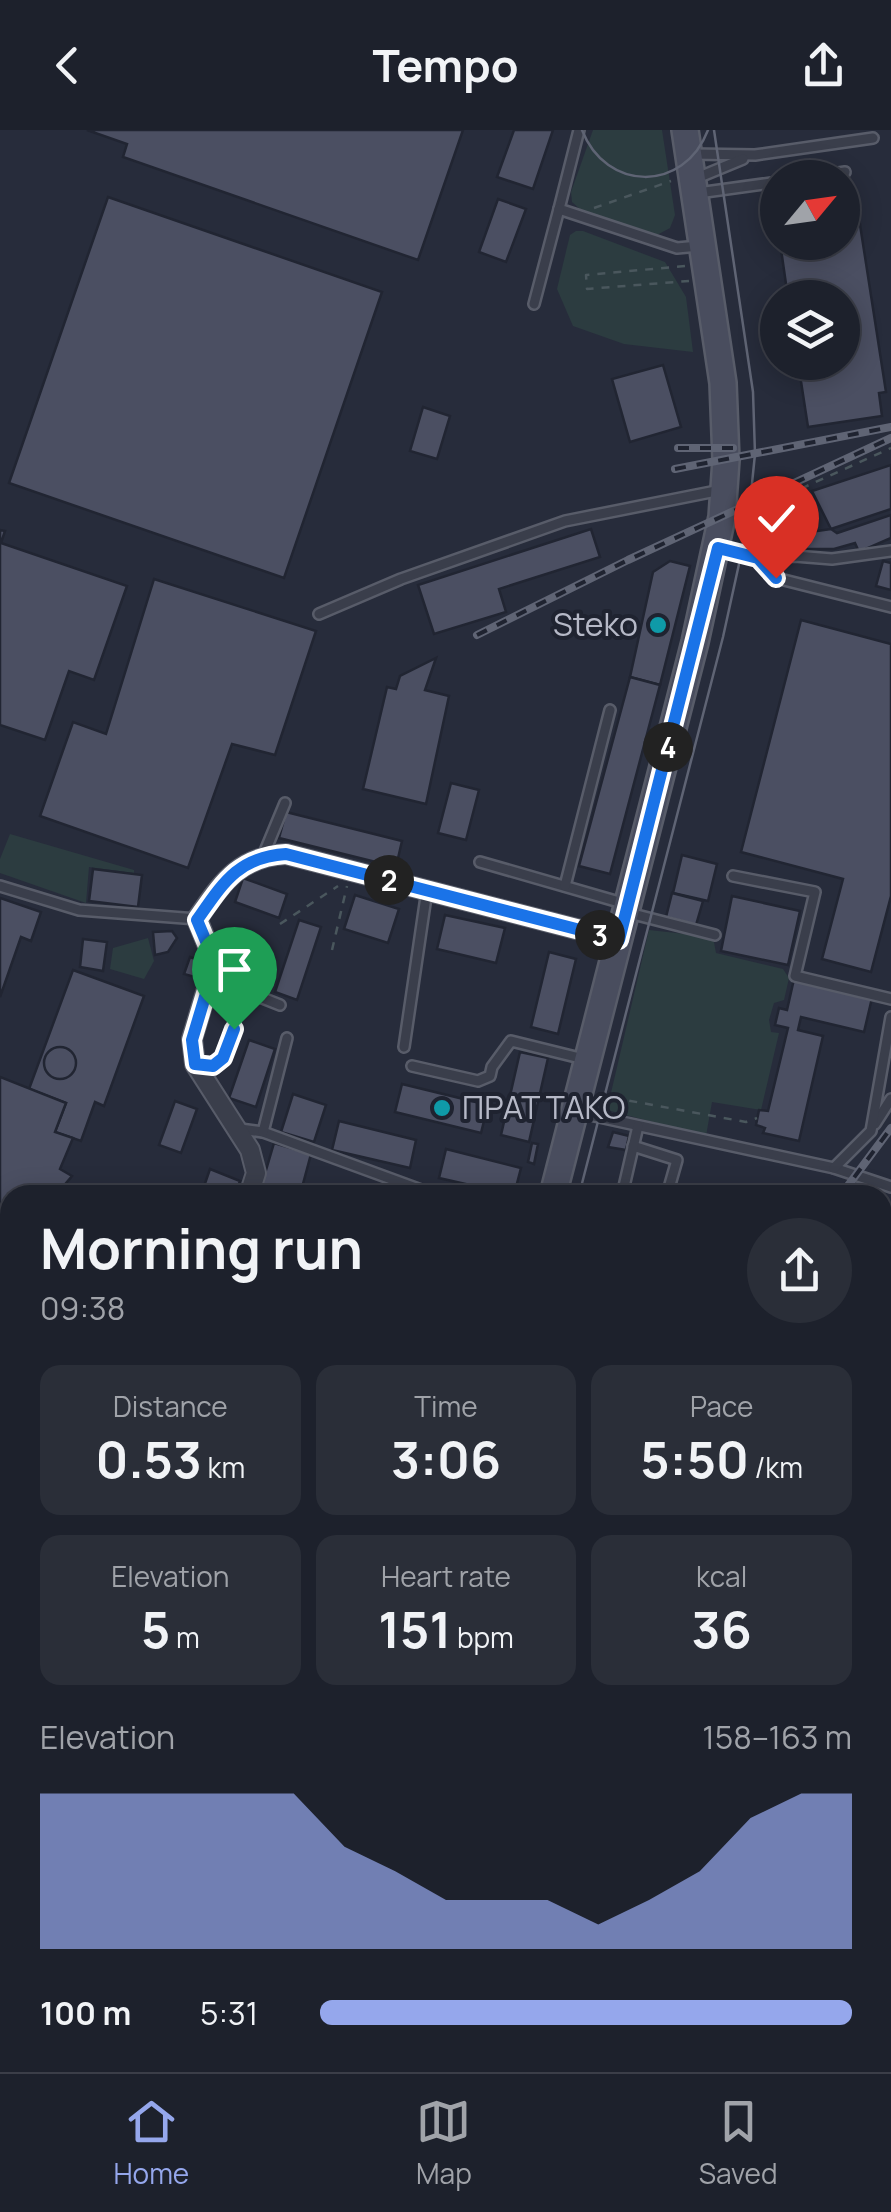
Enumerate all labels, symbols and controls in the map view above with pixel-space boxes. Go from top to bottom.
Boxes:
text: Tempo [372,34,519,96]
icon: back [40,38,95,93]
icon: share [796,38,851,93]
north arrow [760,160,860,260]
map controls [760,160,860,380]
button: layers [760,280,860,380]
pin [734,476,819,579]
icon: check [749,491,804,546]
place label: Steko [553,602,638,646]
marker: Steko [647,614,669,636]
pin: 4 [643,722,693,772]
text: 4 [659,728,677,766]
pin: 2 [364,855,414,905]
text: 2 [381,861,397,899]
pin: 3 [575,910,625,960]
text: 3 [592,916,608,954]
pin [192,927,277,1030]
icon: arrive [207,942,262,997]
place label: ПРАТ ТАКО [462,1085,626,1129]
marker: ПРАТ ТАКО [431,1097,453,1119]
text: Morning run [40,1210,363,1286]
button: share [747,1218,852,1323]
text: 09:38 [40,1286,125,1330]
text: Distance [113,1387,228,1425]
text: Time [414,1387,478,1425]
text: Pace [690,1387,753,1425]
text: 0.53 [95,1425,202,1493]
text: 3:06 [391,1425,501,1493]
text: 5:50 [640,1425,749,1493]
text: km [202,1448,245,1486]
text: /km [749,1448,803,1486]
text: Elevation [111,1557,229,1595]
text: Heart rate [381,1557,511,1595]
text: kcal [696,1557,747,1595]
text: 5 [141,1595,170,1663]
text: 151 [378,1595,451,1663]
text: 36 [692,1595,752,1663]
text: m [170,1618,200,1656]
text: bpm [451,1618,514,1656]
text: Elevation [40,1715,175,1759]
text: 158–163 m [702,1715,852,1759]
text: 100 m [40,1991,131,2035]
text: 5:31 [200,1991,258,2035]
tab: Home [113,2094,189,2192]
tab: Map [416,2094,472,2192]
tab: Saved [699,2094,778,2192]

